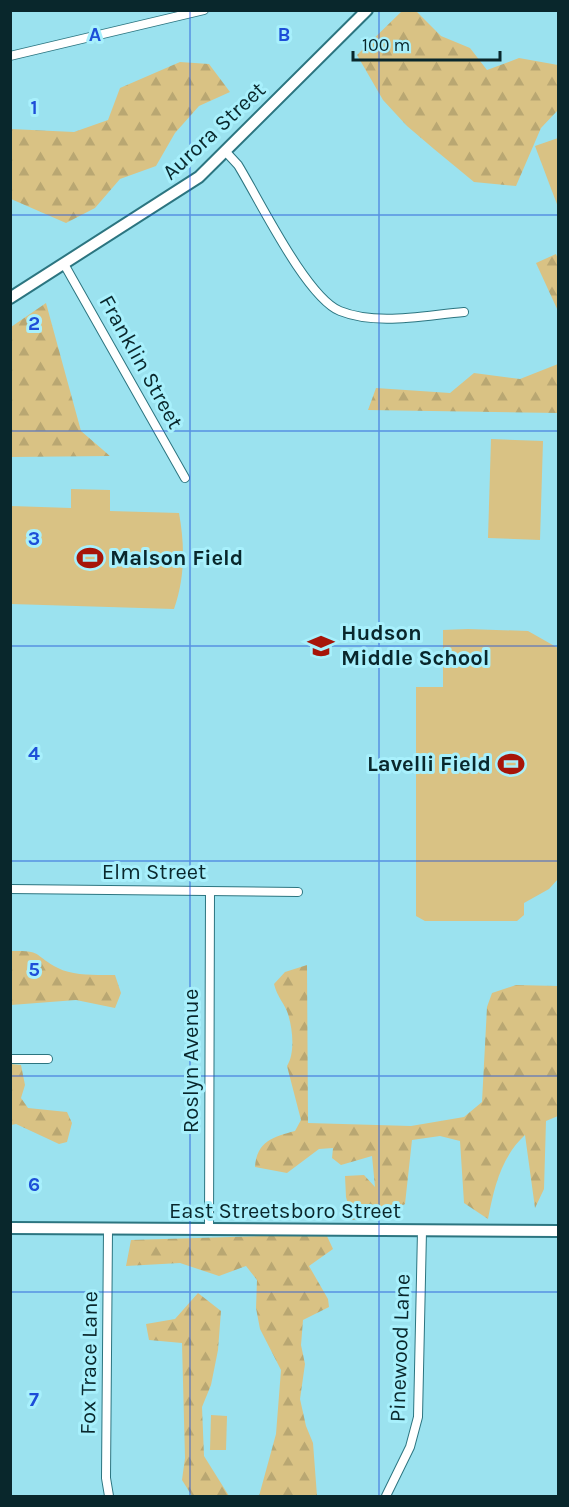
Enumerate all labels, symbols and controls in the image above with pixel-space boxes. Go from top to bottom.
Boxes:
text: A [89,23,102,46]
text: B [278,23,290,46]
scale bar [353,24,500,62]
text: 100 m [362,34,410,56]
street label: Aurora Street [157,77,271,185]
text: 1 [30,96,38,119]
street label: Franklin Street [94,291,188,433]
text: 2 [28,312,40,335]
text: 3 [28,527,40,550]
sports icon: Malson Field [75,543,105,573]
place label: Malson Field [110,545,243,571]
place label: Hudson Middle School [341,620,489,671]
school or university icon: Hudson Middle School [306,631,336,661]
text: 4 [28,742,40,765]
sports icon: Lavelli Field [496,749,526,779]
place label: Lavelli Field [367,751,491,777]
street label: Elm Street [102,859,206,885]
text: 5 [28,958,40,981]
street label: Roslyn Avenue [178,989,204,1133]
text: 6 [28,1173,40,1196]
street label: East Streetsboro Street [169,1198,401,1224]
street label: Pinewood Lane [384,1273,416,1423]
street label: Fox Trace Lane [75,1291,103,1435]
text: 7 [29,1388,39,1411]

